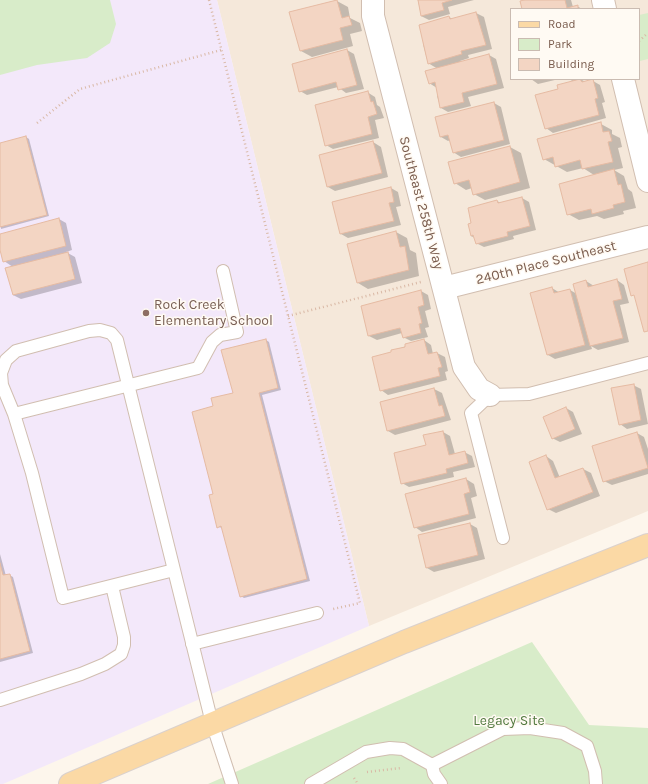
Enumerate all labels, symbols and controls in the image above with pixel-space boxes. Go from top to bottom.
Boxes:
legend [510,8,640,80]
text: Road [548,17,576,31]
text: Park [548,37,572,51]
text: Building [548,57,594,71]
street label: Southeast 258th Way [395,135,447,271]
street label: 240th Place Southeast [474,237,618,289]
place label: Rock Creek Elementary School [154,297,273,330]
marker: Rock Creek Elementary School [141,308,151,318]
park label: Legacy Site [473,713,545,729]

